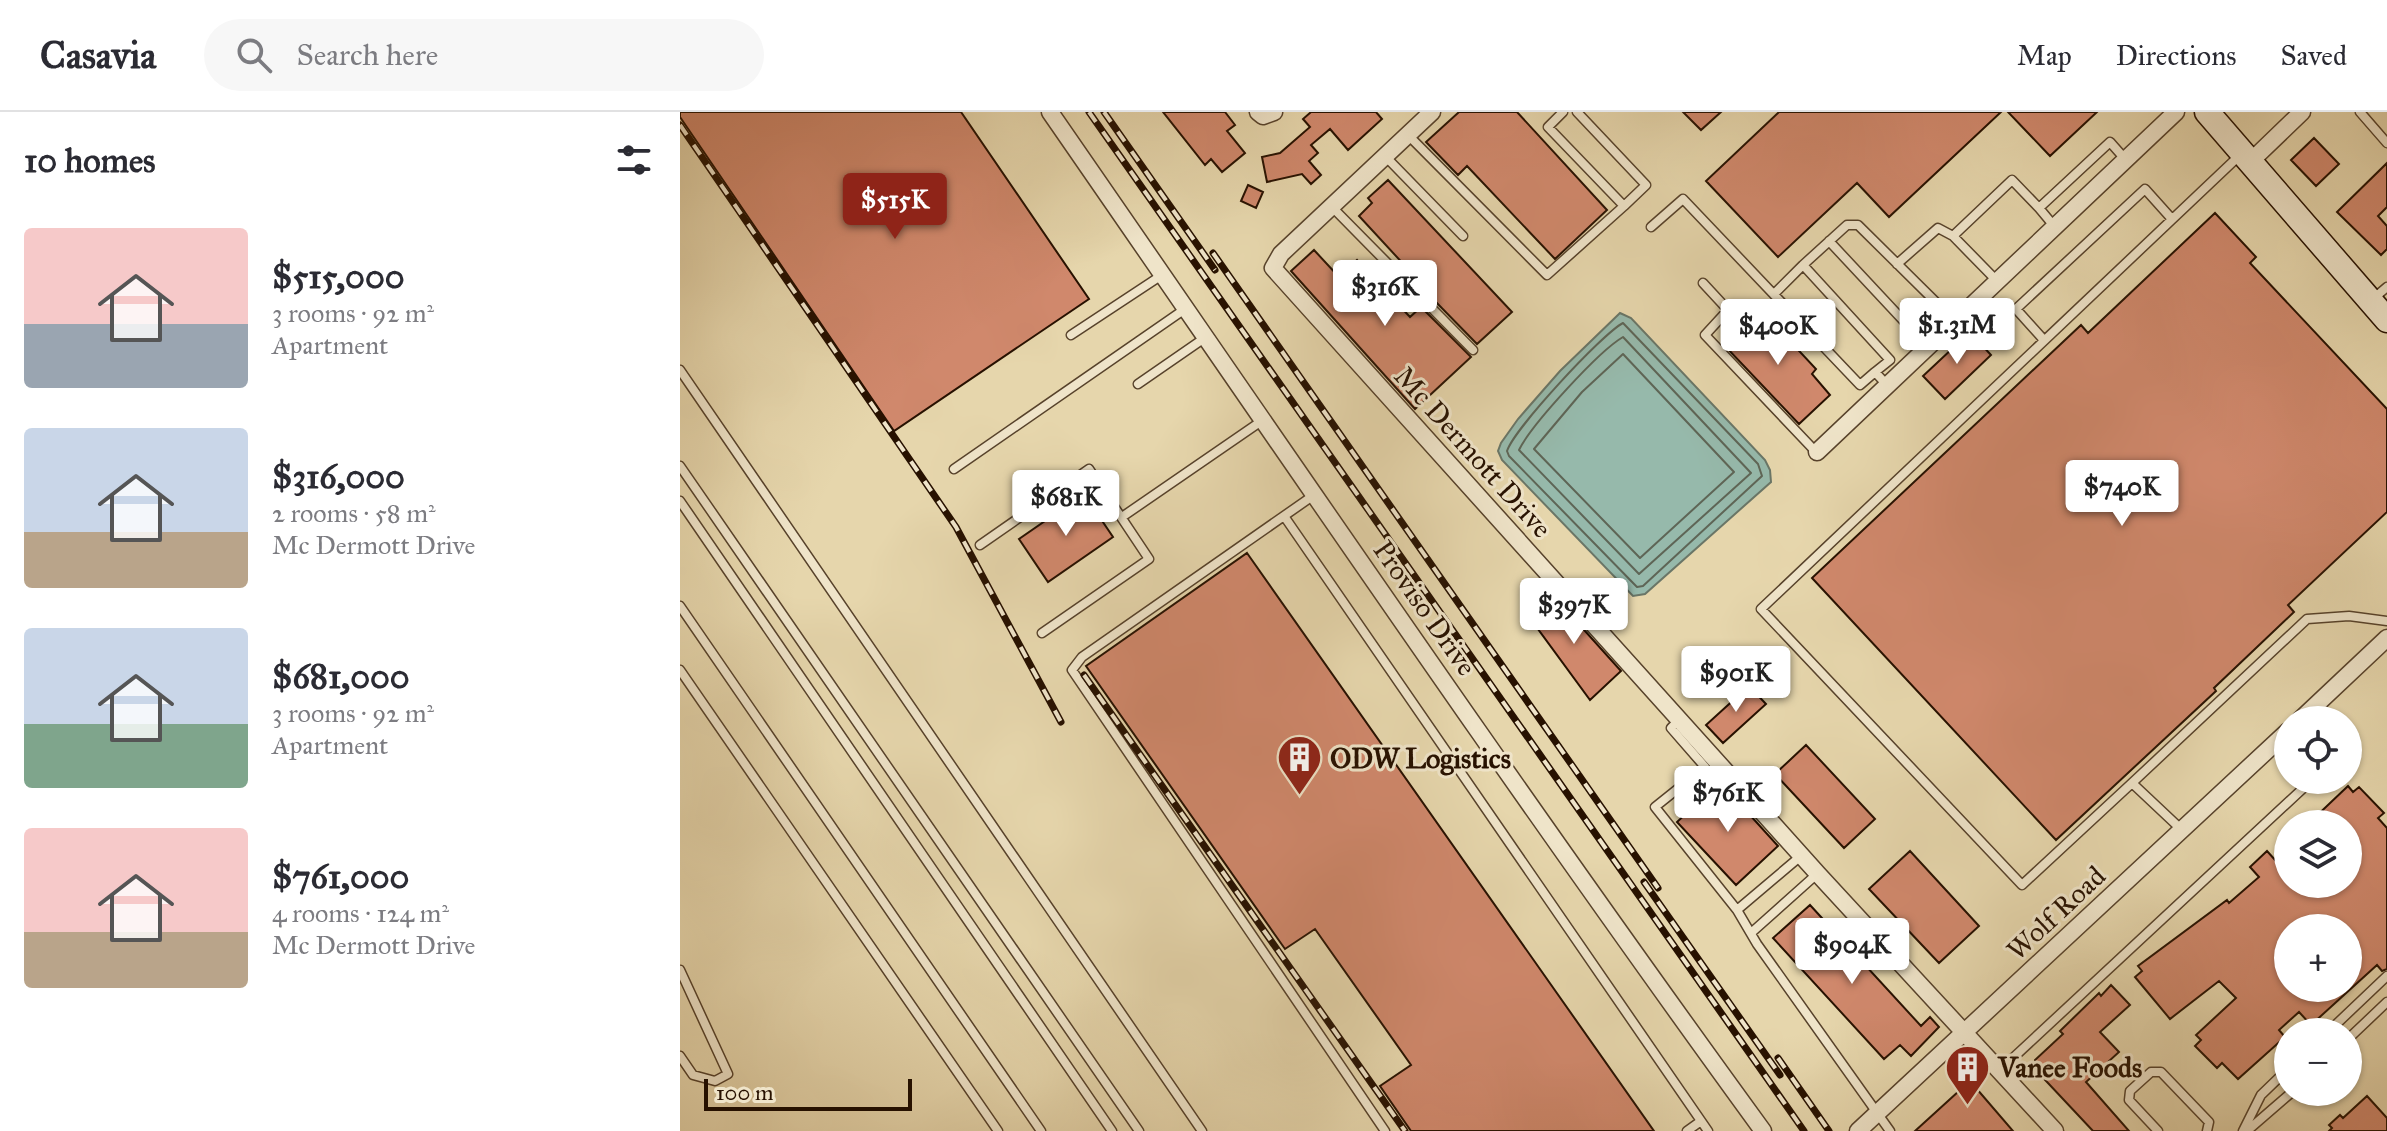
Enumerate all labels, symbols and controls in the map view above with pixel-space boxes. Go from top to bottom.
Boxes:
search box [204,19,764,91]
text: Casavia [40,32,156,78]
icon: search [232,33,276,77]
text: Search here [296,37,438,73]
text: Map [2017,38,2072,73]
text: Directions [2116,38,2237,73]
text: Saved [2281,38,2347,73]
icon: filters [612,138,656,182]
text: 10 homes [24,140,155,181]
pin: $515K [839,173,951,241]
text: $515K [861,183,929,215]
text: $515,000 [272,256,404,297]
icon: home [88,260,184,356]
pin: $316K [1329,260,1441,328]
text: $316K [1351,270,1419,302]
text: 3 rooms · 92 m² [272,297,434,329]
pin: $1.31M [1892,298,2022,366]
pin: $400K [1722,299,1834,367]
text: $1.31M [1918,308,1996,340]
text: $400K [1739,309,1817,341]
text: Apartment [272,329,388,361]
street label: Mc Dermott Drive [1387,359,1559,545]
text: $316,000 [272,456,405,497]
icon: home [88,460,184,556]
pin: $740K [2066,460,2178,528]
pin: $681K [1010,470,1122,538]
text: $740K [2084,470,2160,502]
text: $681K [1030,480,1102,512]
text: 2 rooms · 58 m² [272,497,436,529]
text: Mc Dermott Drive [272,529,475,561]
street label: Proviso Drive [1366,534,1484,682]
pin: $397K [1518,578,1630,646]
text: $397K [1538,588,1610,620]
pin: $901K [1680,646,1792,714]
text: $681,000 [272,656,410,697]
text: $901K [1699,656,1773,688]
icon: home [88,660,184,756]
text: 3 rooms · 92 m² [272,697,434,729]
map controls [2274,706,2362,1106]
button: locate [2274,706,2362,794]
text: Apartment [272,729,388,761]
building icon: ODW Logistics [1275,734,1323,797]
place label: ODW Logistics [1330,741,1511,776]
pin: $761K [1672,766,1784,834]
text: $761K [1692,776,1764,808]
button: layers [2274,810,2362,898]
text: $761,000 [272,856,409,897]
street label: Wolf Road [1999,858,2113,968]
icon: home [88,860,184,956]
text: 4 rooms · 124 m² [272,897,449,929]
button: + [2274,914,2362,1002]
pin: $904K [1796,918,1908,986]
text: $904K [1813,928,1891,960]
text: Mc Dermott Drive [272,929,475,961]
button: − [2274,1018,2362,1106]
building icon: Vanee Foods [1943,1043,1991,1106]
place label: Vanee Foods [1997,1050,2142,1085]
scale bar [704,1075,912,1111]
text: 100 m [716,1079,773,1106]

